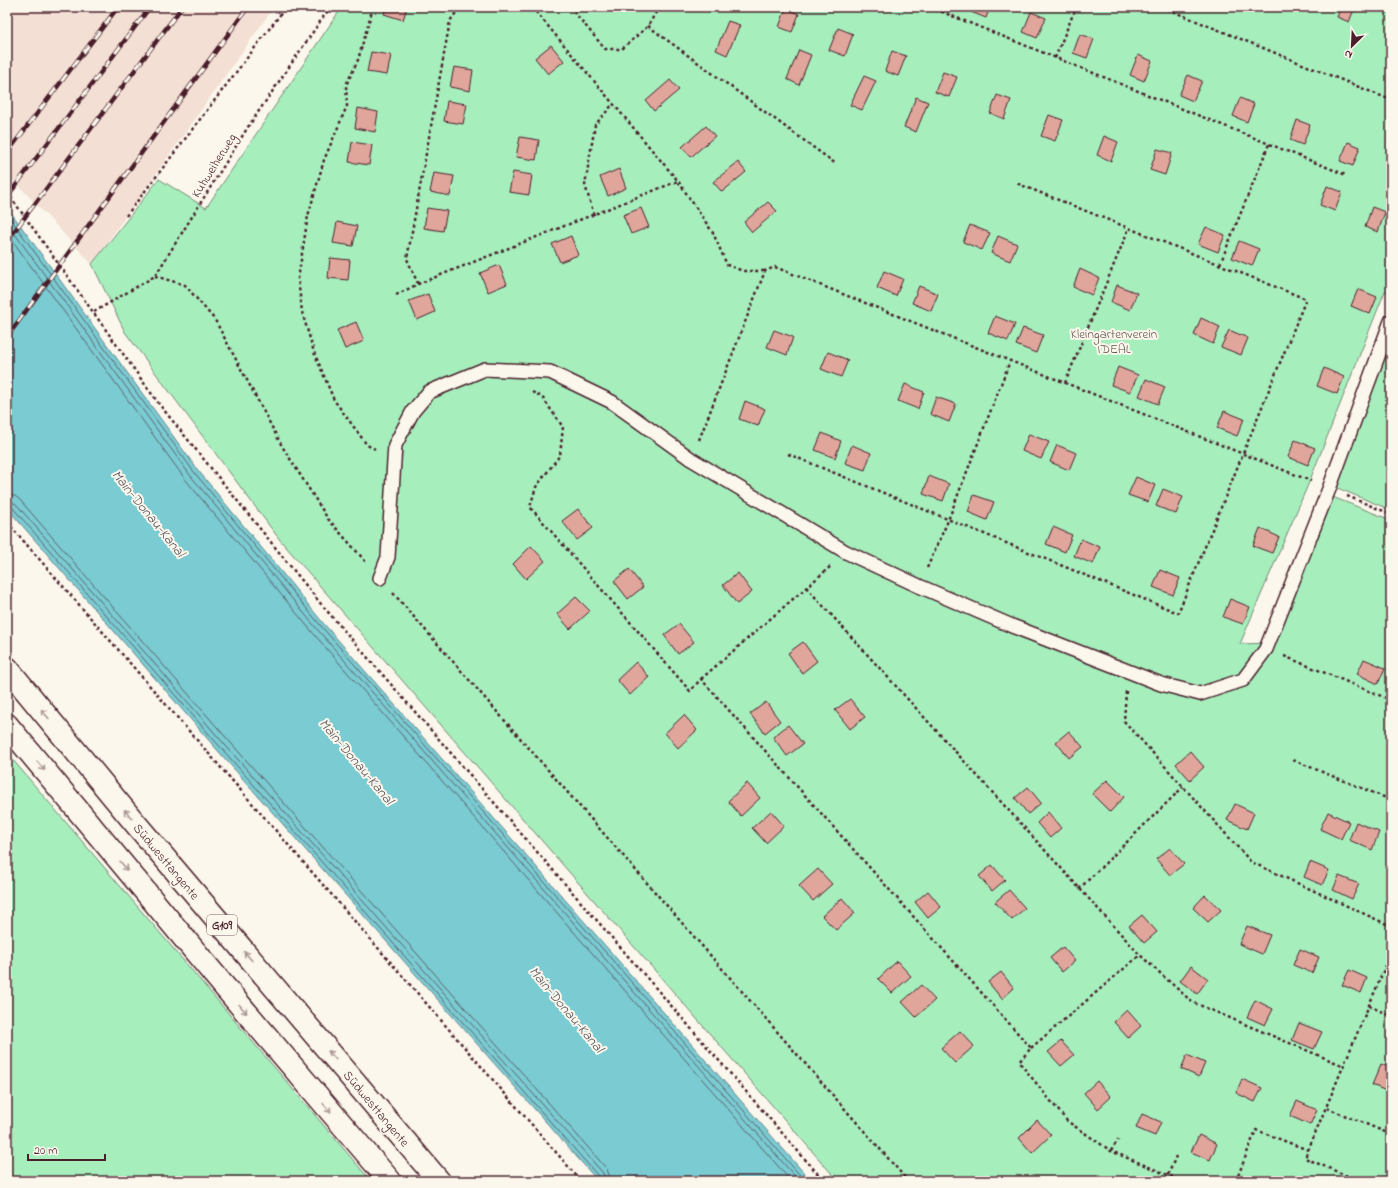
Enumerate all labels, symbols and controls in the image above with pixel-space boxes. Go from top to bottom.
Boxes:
north arrow [1332,26,1372,66]
text: N [1342,45,1355,63]
street label: Kuhweiherweg [187,130,243,202]
park label: Kleingartenverein IDEAL [1071,325,1157,359]
water label: Main-Donau-Kanal [106,466,191,563]
one-way arrow [41,708,49,719]
water label: Main-Donau-Kanal [313,714,399,811]
one-way arrow [36,761,45,772]
one-way arrow [123,809,132,819]
street label: Südwesttangente [127,820,204,905]
one-way arrow [119,861,128,872]
road number: G109 [207,915,237,935]
one-way arrow [243,951,252,961]
water label: Main-Donau-Kanal [523,962,609,1059]
one-way arrow [239,1004,248,1014]
one-way arrow [327,1050,336,1061]
street label: Südwesttangente [337,1067,414,1152]
one-way arrow [323,1103,332,1113]
scale bar [28,1136,105,1162]
text: 20 m [34,1142,57,1160]

